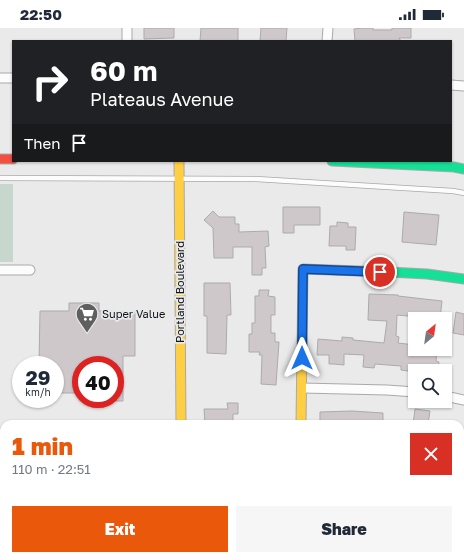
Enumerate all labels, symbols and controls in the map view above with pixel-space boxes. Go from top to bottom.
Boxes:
text: 22:50 [20,5,62,23]
text: 60 m [90,54,157,87]
icon: right [24,56,76,108]
text: Plateaus Avenue [90,88,234,110]
icon: arrive [68,132,90,154]
text: Then [24,134,60,152]
street label: Portland Boulevard [173,241,186,343]
pin [363,255,397,289]
icon: arrive [369,261,391,283]
supermarket icon: Super Value [74,301,100,334]
place label: Super Value [102,307,165,320]
north arrow [408,312,452,356]
map controls [408,312,452,408]
position arrow [281,337,323,379]
speed limit sign: 40 [72,356,124,408]
button: search [408,364,452,408]
text: 29 [26,365,50,389]
text: km/h [25,386,51,398]
text: 1 min [12,431,73,460]
button: close [410,433,452,475]
text: 110 m · 22:51 [12,461,91,477]
button: Exit [12,506,228,552]
button: Share [236,506,452,552]

